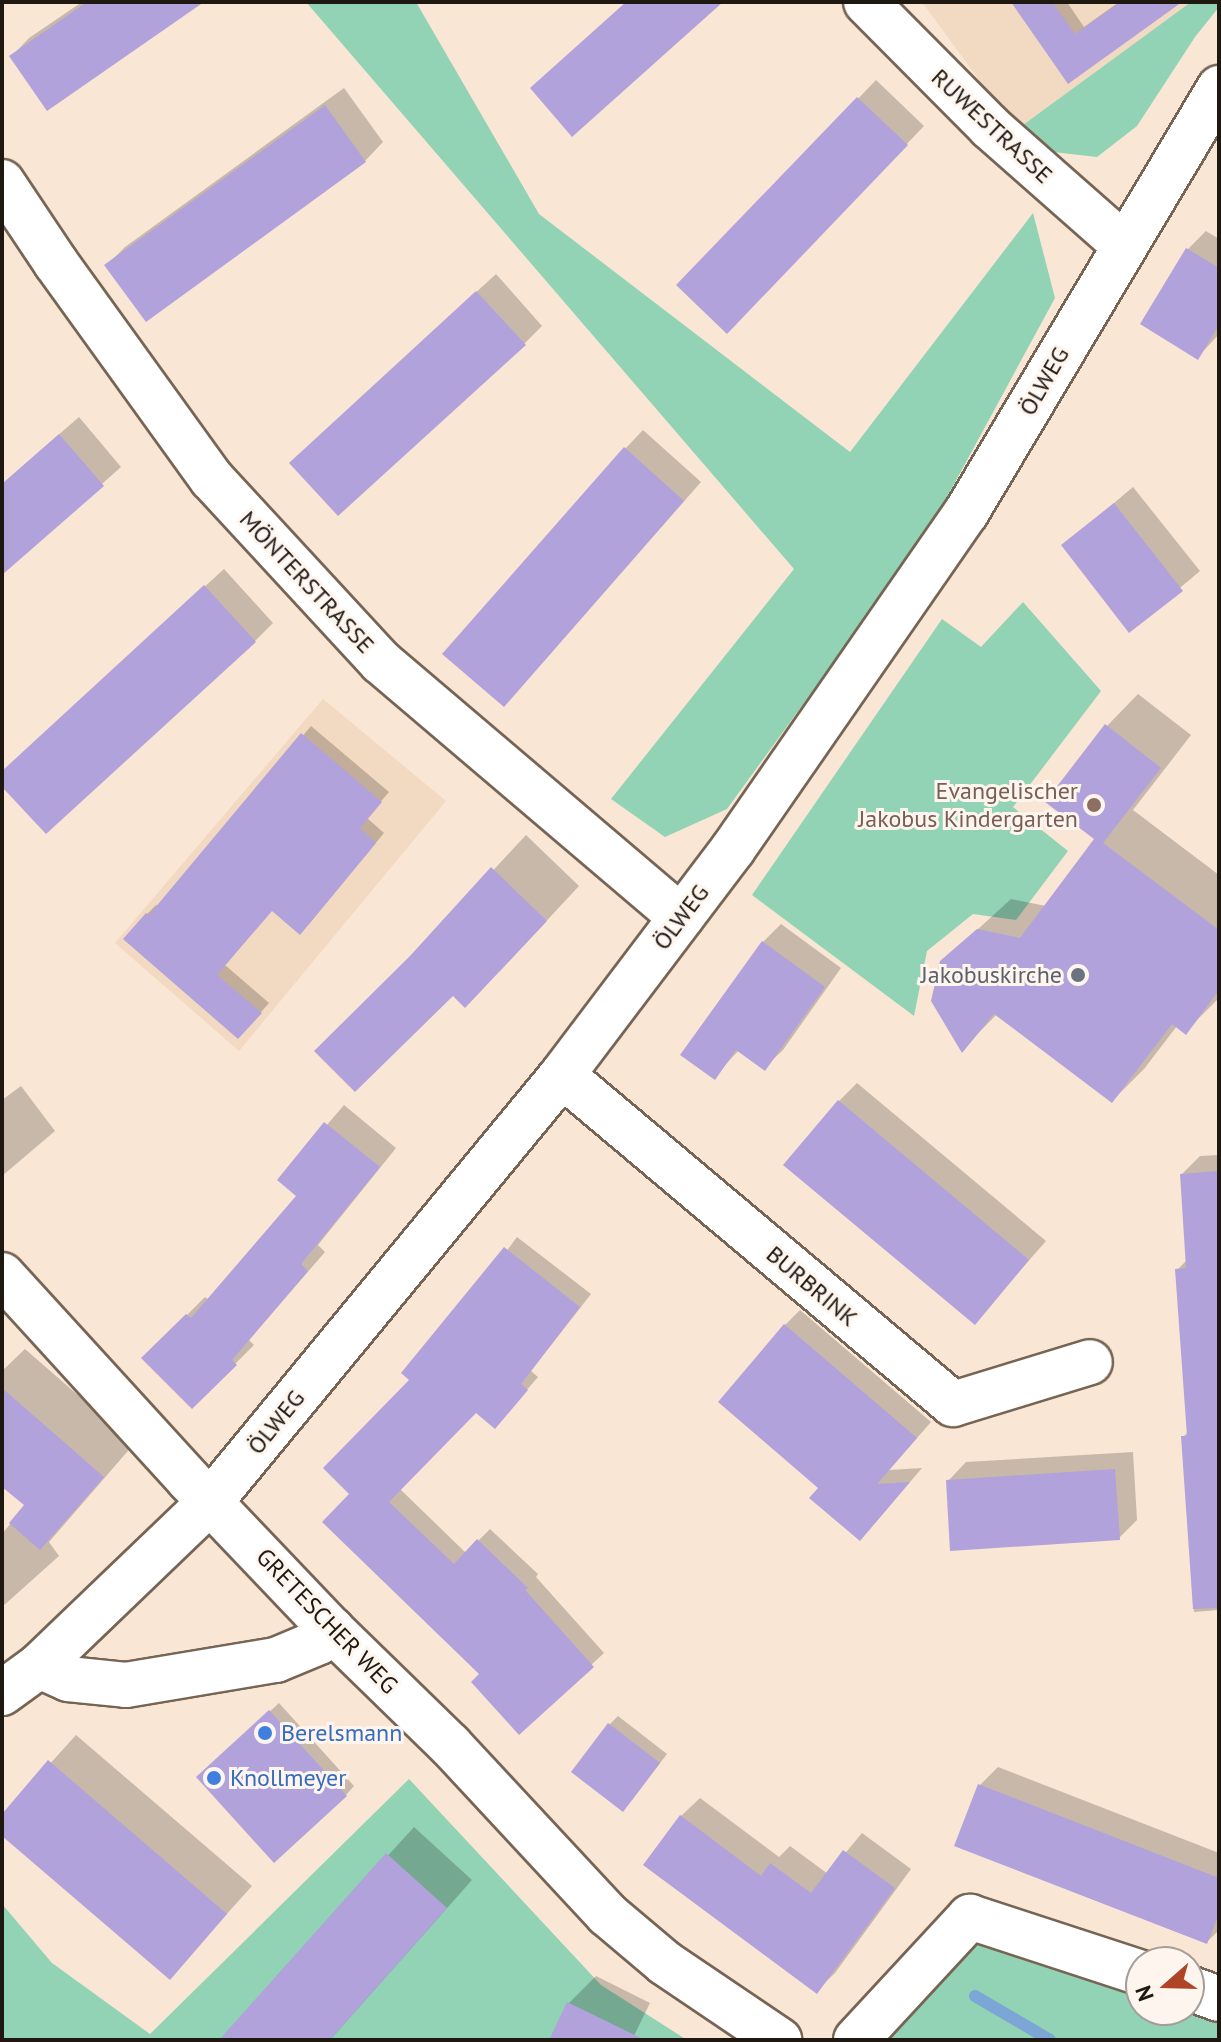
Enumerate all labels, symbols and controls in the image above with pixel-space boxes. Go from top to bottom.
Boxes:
street label: RUWESTRASSE [926,63,1058,189]
street label: ÖLWEG [1013,342,1075,420]
street label: MÖNTERSTRASSE [234,505,380,659]
place label: Evangelischer Jakobus Kindergarten [858,777,1078,833]
marker: Evangelischer Jakobus Kindergarten [1085,796,1103,814]
street label: ÖLWEG [647,879,715,955]
place label: Jakobuskirche [921,961,1062,989]
marker: Jakobuskirche [1069,966,1087,984]
street label: BURBRINK [761,1240,863,1332]
street label: ÖLWEG [241,1384,311,1460]
street label: GRETESCHER WEG [250,1542,404,1700]
place label: Berelsmann [281,1719,402,1747]
marker: Berelsmann [256,1724,274,1742]
place label: Knollmeyer [230,1764,346,1792]
marker: Knollmeyer [205,1769,223,1787]
north arrow [1125,1946,1205,2026]
text: N [1129,1982,1160,2005]

